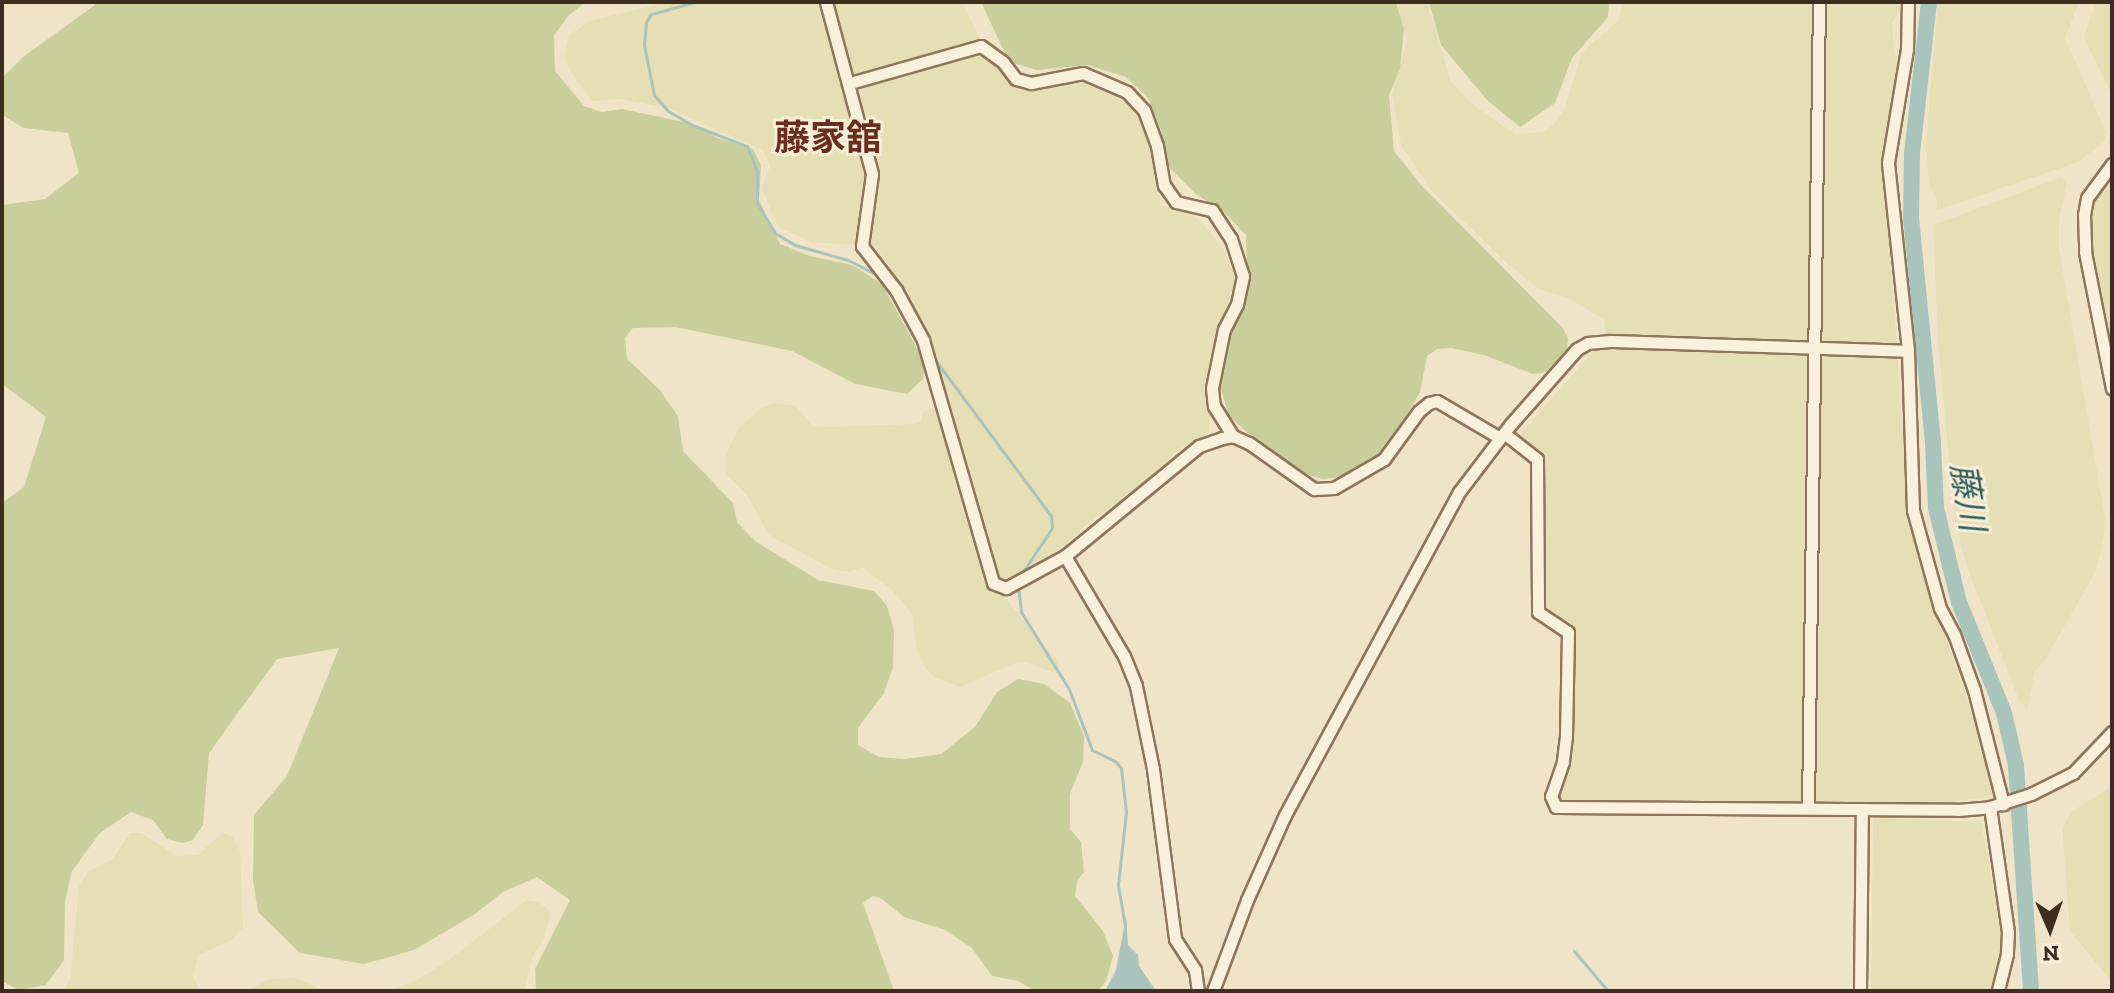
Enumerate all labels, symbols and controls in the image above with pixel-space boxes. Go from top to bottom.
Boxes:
district label: 藤家舘 [774,116,882,160]
water label: 藤川 [1943,460,1993,534]
north arrow [2010,889,2090,969]
text: N [2042,940,2060,967]

